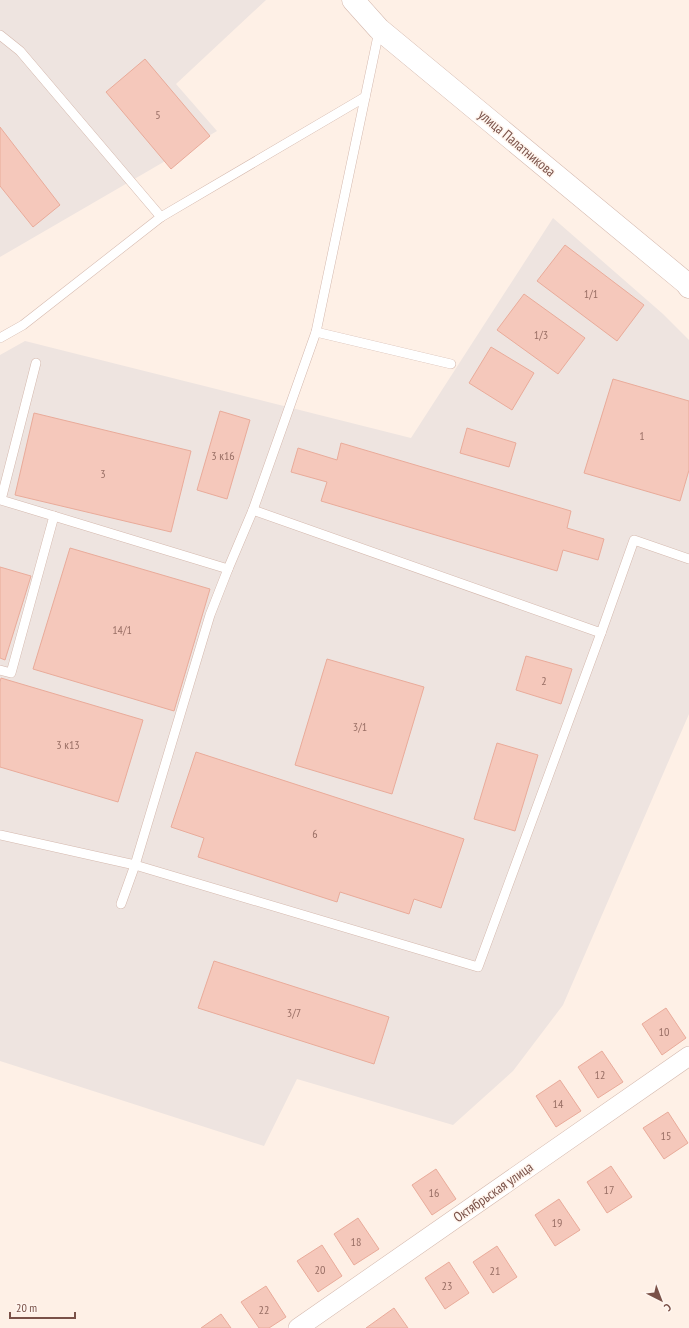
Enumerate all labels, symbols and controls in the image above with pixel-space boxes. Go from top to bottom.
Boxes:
street label: улица Палатникова [475,105,559,181]
house number: 5 [155,107,161,122]
house number: 1/1 [584,286,598,301]
house number: 1/3 [534,327,548,342]
house number: 1 [639,428,645,443]
house number: 3 к16 [211,448,235,463]
house number: 3 [100,466,106,481]
house number: 14/1 [112,622,132,637]
house number: 2 [541,673,547,688]
house number: 3/1 [353,719,367,734]
house number: 3 к13 [56,737,80,752]
house number: 6 [312,826,318,841]
house number: 3/7 [287,1005,301,1020]
house number: 10 [659,1024,669,1039]
house number: 12 [595,1067,605,1082]
house number: 14 [553,1096,564,1111]
house number: 15 [661,1128,671,1143]
street label: Октябрьская улица [450,1158,536,1226]
house number: 17 [604,1182,614,1197]
house number: 16 [429,1185,439,1200]
house number: 19 [552,1215,562,1230]
house number: 18 [351,1234,361,1249]
house number: 20 [315,1262,325,1277]
house number: 21 [490,1263,500,1278]
house number: 23 [442,1278,452,1293]
north arrow [641,1280,681,1320]
scale bar [10,1294,75,1320]
text: 20 m [16,1300,37,1315]
text: С [661,1301,674,1314]
house number: 22 [259,1302,269,1317]

